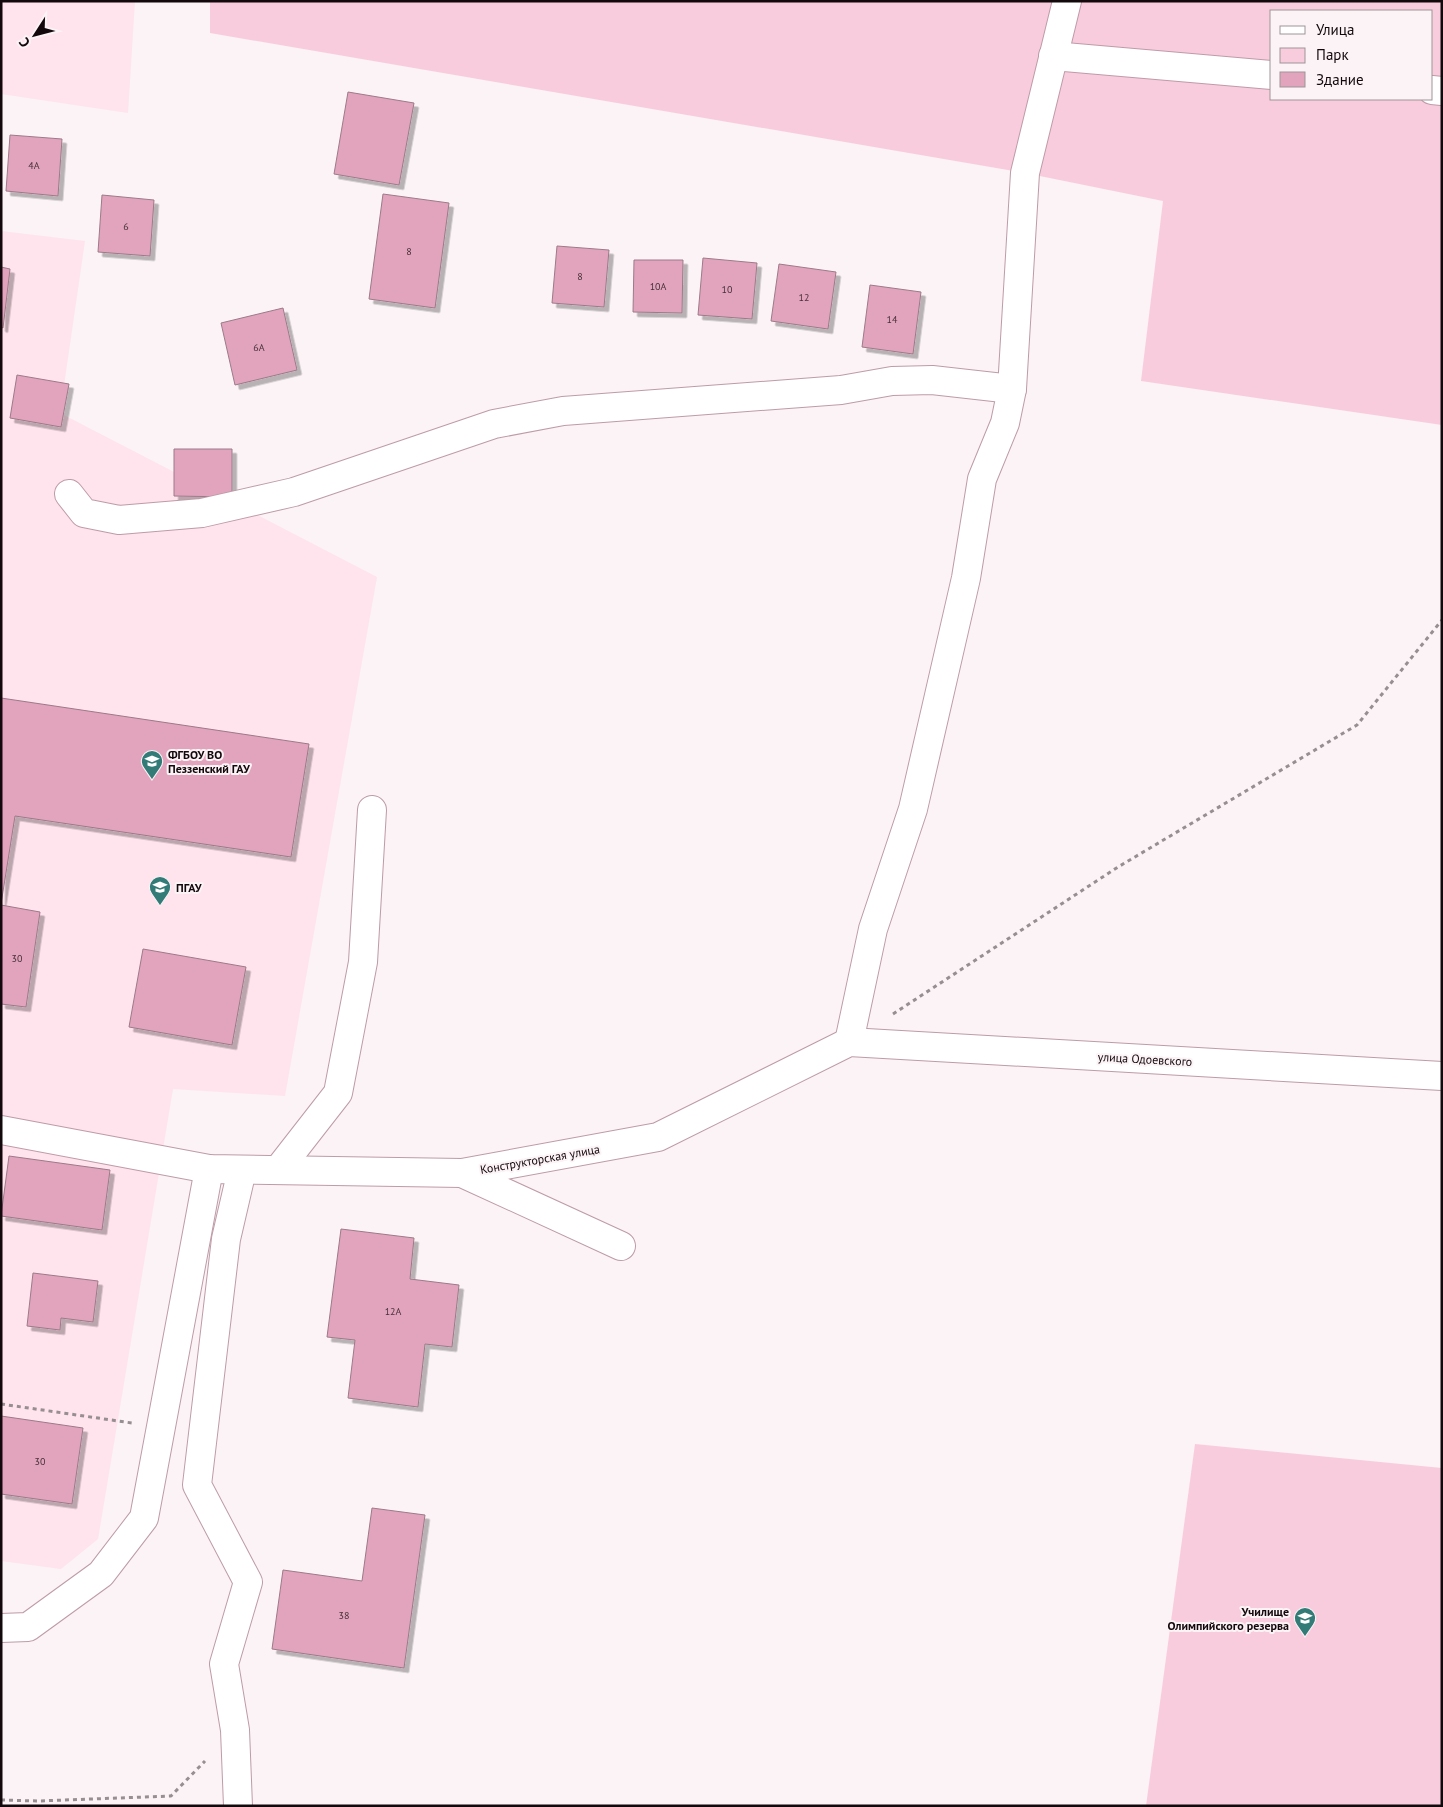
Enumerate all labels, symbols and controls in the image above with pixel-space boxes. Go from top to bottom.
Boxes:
north arrow [10,10,60,60]
legend [1270,10,1433,100]
text: Улица [1316,20,1354,39]
text: С [15,34,34,51]
text: Парк [1316,45,1349,64]
text: Здание [1316,70,1364,89]
house number: 4А [28,159,40,172]
house number: 6 [123,220,129,233]
house number: 8 [406,245,412,258]
house number: 8 [577,270,583,283]
house number: 10А [650,280,667,293]
house number: 10 [722,283,733,296]
house number: 12 [799,291,809,304]
house number: 14 [887,313,898,326]
house number: 6А [253,341,265,354]
place label: ФГБОУ ВО Пеззенский ГАУ [168,747,250,776]
school or university icon: ФГБОУ ВО Пеззенский ГАУ [140,749,164,780]
school or university icon: ПГАУ [148,875,172,906]
place label: ПГАУ [176,880,202,895]
house number: 30 [12,952,23,965]
street label: улица Одоевского [1097,1049,1193,1069]
street label: Конструкторская улица [479,1141,601,1177]
house number: 12А [385,1305,402,1318]
house number: 30 [35,1455,46,1468]
place label: Училище Олимпийского резерва [1168,1604,1289,1633]
school or university icon: Училище Олимпийского резерва [1293,1606,1317,1637]
house number: 38 [339,1609,349,1622]

